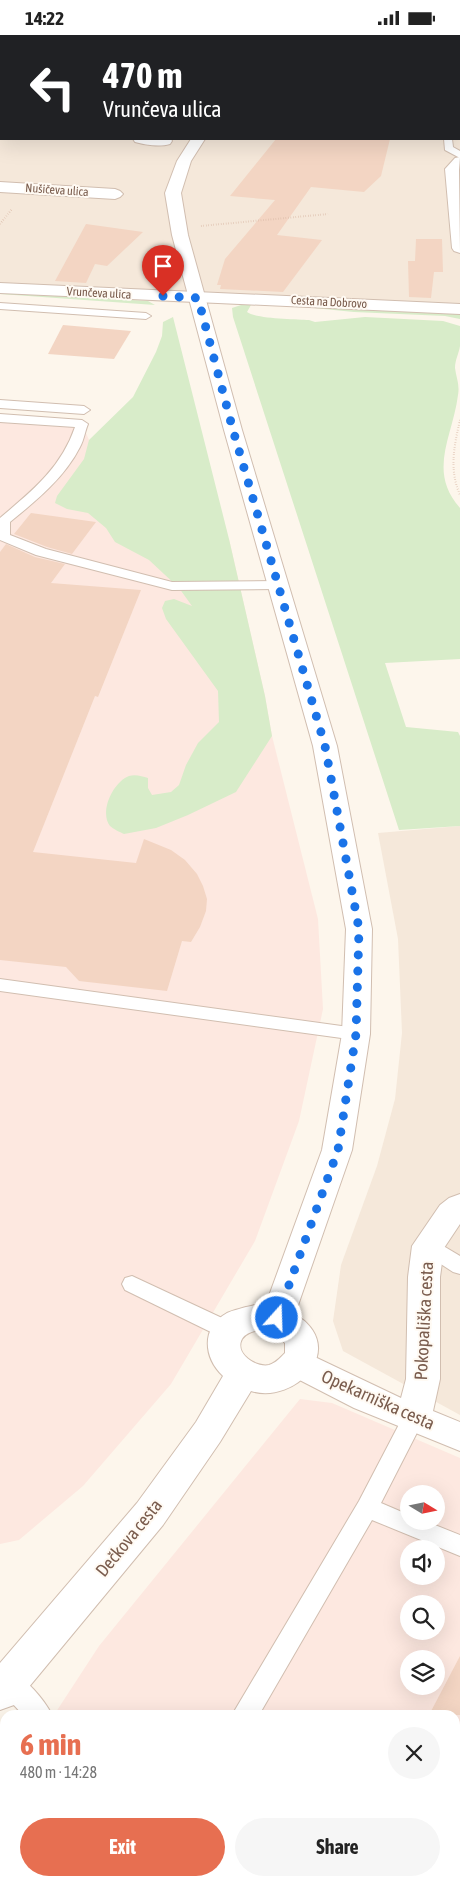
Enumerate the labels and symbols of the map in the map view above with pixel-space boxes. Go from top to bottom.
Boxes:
street label: Nušičeva ulica [25,181,89,199]
pin [142,245,184,296]
street label: Vrunčeva ulica [66,284,132,302]
street label: Cesta na Dobrovo [290,293,368,311]
street label: Pokopališka cesta [410,1261,437,1381]
position arrow [250,1291,302,1343]
street label: Opekarniška cesta [318,1365,438,1434]
north arrow [400,1485,445,1530]
street label: Dečkova cesta [91,1495,166,1581]

